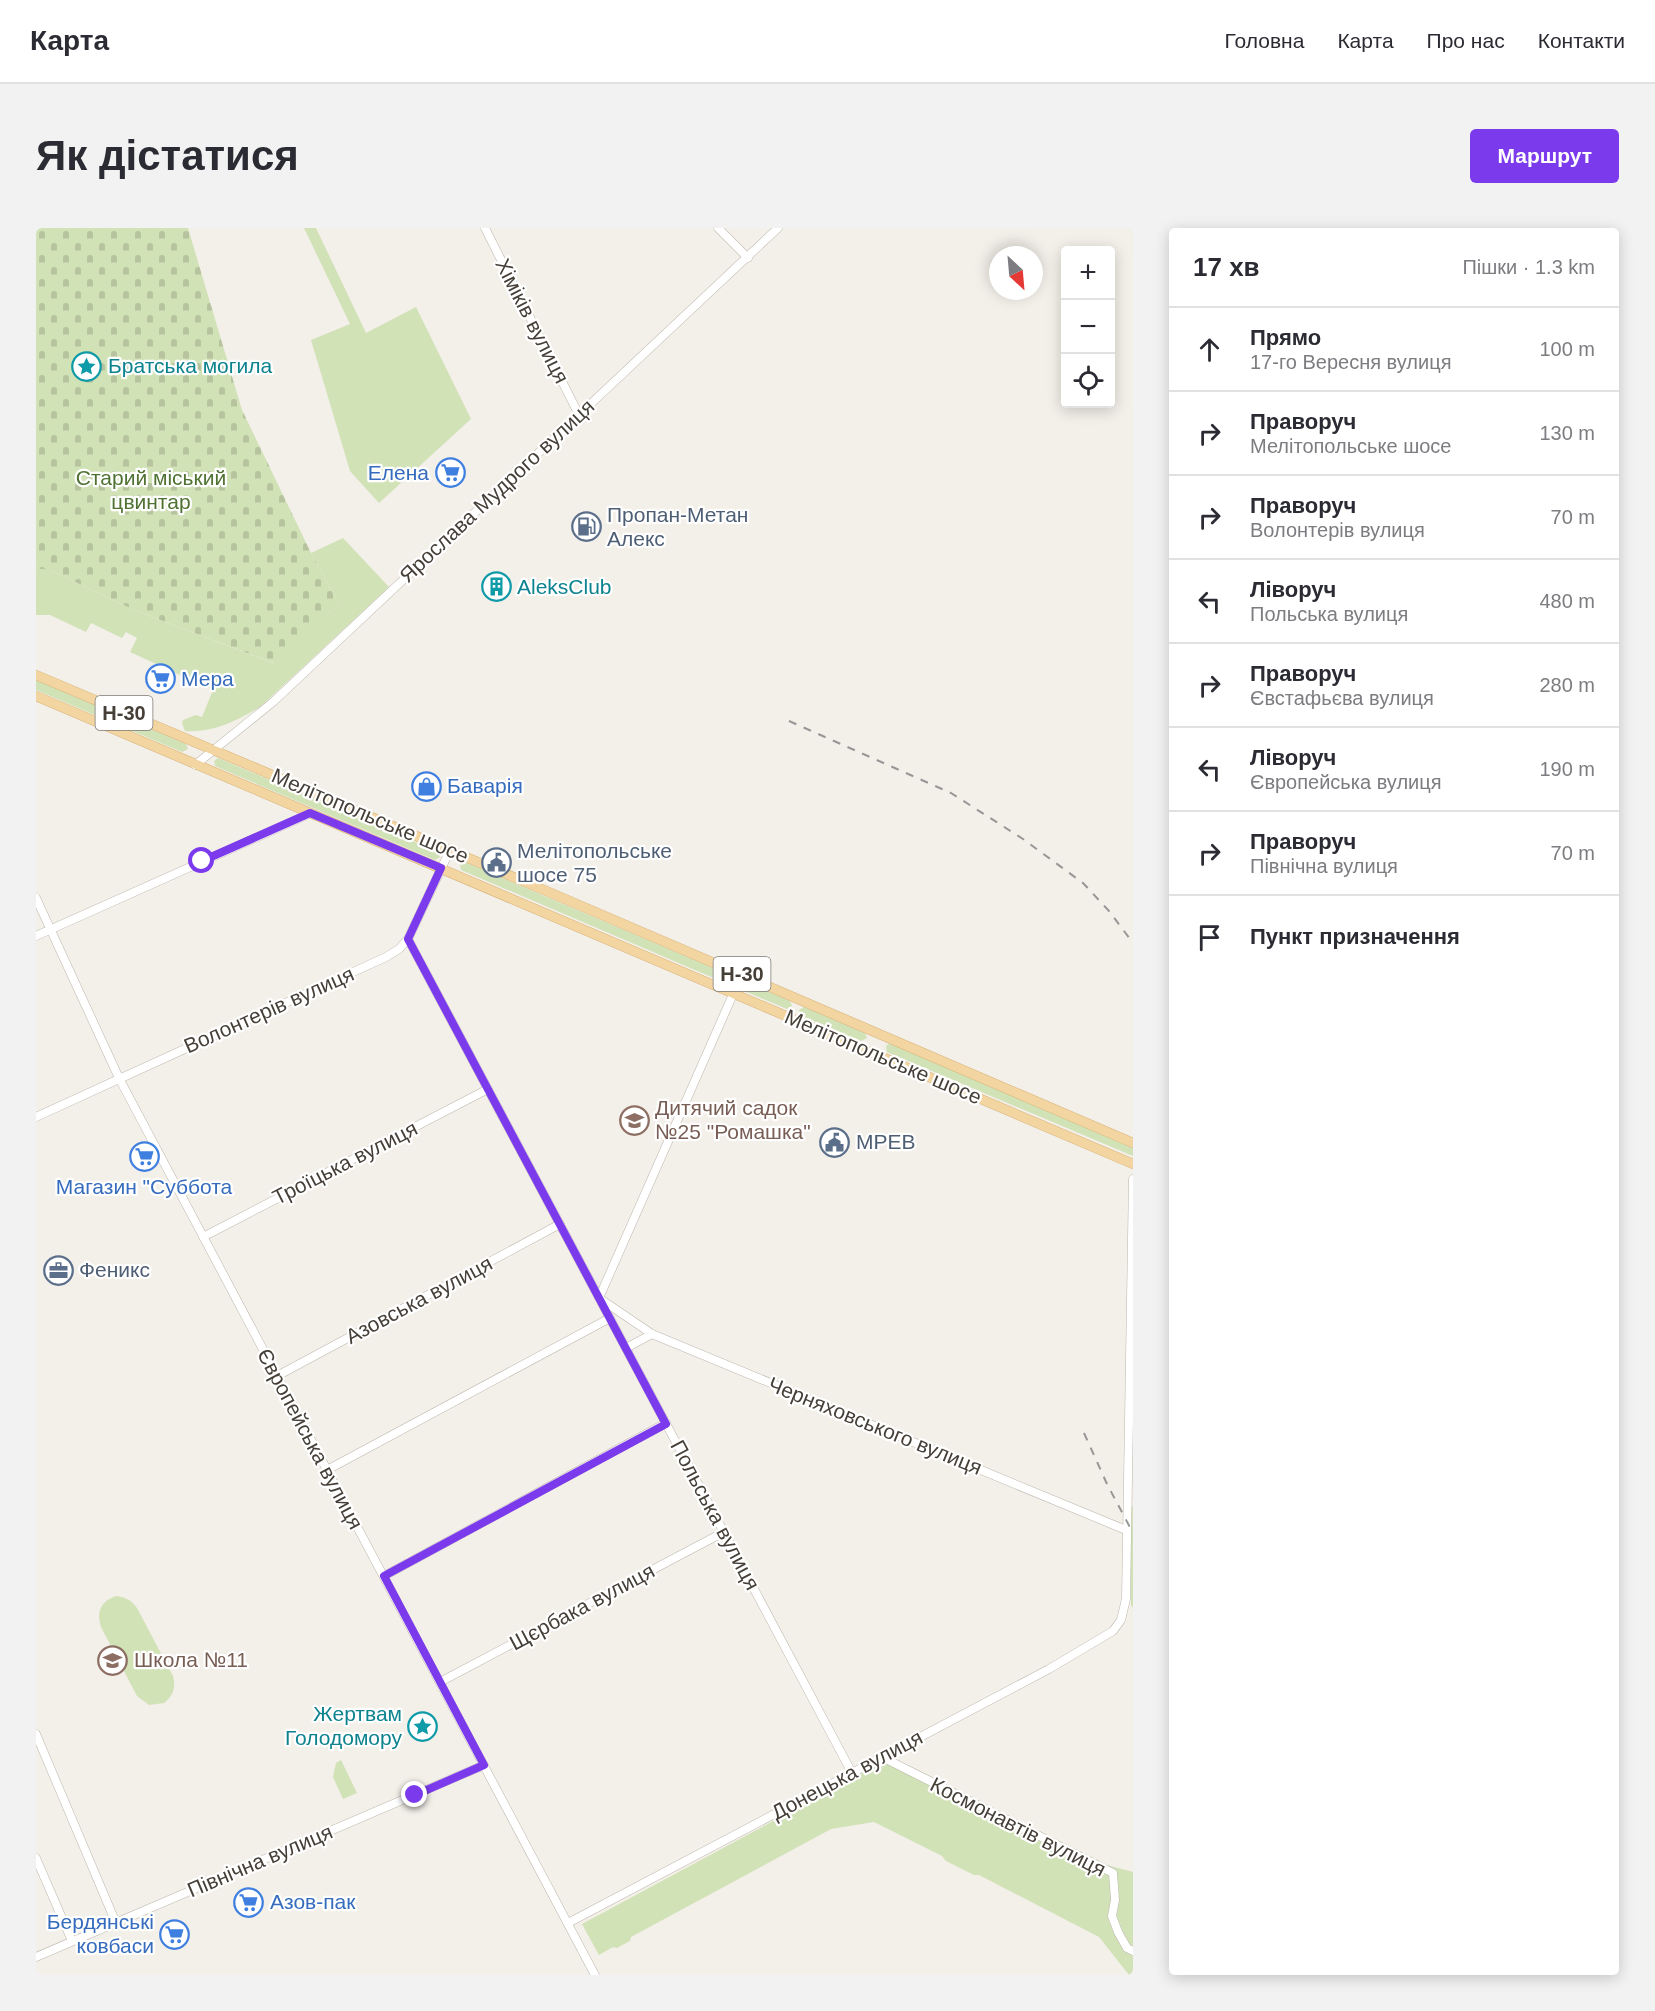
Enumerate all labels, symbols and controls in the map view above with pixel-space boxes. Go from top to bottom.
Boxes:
text: Карта [30,25,109,56]
text: Головна [1225,29,1304,52]
text: Карта [1337,29,1394,52]
text: Про нас [1427,29,1505,52]
text: Контакти [1538,29,1625,52]
button: Маршрут [1470,129,1619,183]
text: Як дістатися [36,132,299,179]
north arrow [989,246,1043,300]
map controls [1061,246,1115,408]
button: + [1061,246,1115,300]
text: 17 хв [1193,252,1260,282]
street label: Хіміків вулиця [491,255,574,387]
text: Пішки · 1.3 km [1462,256,1595,278]
button: − [1061,300,1115,354]
text: Прямо [1250,325,1321,350]
icon: ahead [1193,333,1226,366]
text: 100 m [1539,338,1595,360]
place icon: Братська могила [71,350,103,382]
text: 17-го Вересня вулиця [1250,351,1451,373]
place label: Братська могила [108,354,272,377]
button: locate [1061,354,1115,408]
street label: Ярослава Мудрого вулиця [395,394,599,587]
text: Праворуч [1250,409,1356,434]
icon: right [1193,417,1226,450]
text: 130 m [1539,422,1595,444]
text: Мелітопольське шосе [1250,435,1451,457]
supermarket icon: Елена [434,457,466,489]
place label: Елена [368,461,429,484]
park label: Старий міський цвинтар [76,466,226,513]
text: Праворуч [1250,493,1356,518]
icon: right [1193,501,1226,534]
place label: Пропан-Метан Алекс [607,503,748,550]
text: 70 m [1551,506,1595,528]
fuel station icon: Пропан-Метан Алекс [570,511,602,543]
text: Волонтерів вулиця [1250,519,1425,541]
building icon: AleksClub [480,571,512,603]
place label: AleksClub [517,575,612,598]
text: Ліворуч [1250,577,1336,602]
icon: left [1193,585,1226,618]
text: 480 m [1539,590,1595,612]
text: Польська вулиця [1250,603,1408,625]
text: Праворуч [1250,661,1356,686]
supermarket icon: Мера [144,663,176,695]
place label: Мера [181,667,234,690]
icon: right [1193,669,1226,702]
text: 280 m [1539,674,1595,696]
text: Євстафьєва вулиця [1250,687,1434,709]
road number: Н-30 [96,696,152,730]
text: Ліворуч [1250,745,1336,770]
icon: left [1193,753,1226,786]
text: 190 m [1539,758,1595,780]
street label: Мелітопольське шосе [268,764,472,867]
shop icon: Баварія [410,770,442,802]
text: Європейська вулиця [1250,771,1442,793]
place label: Баварія [447,774,523,797]
text: Праворуч [1250,829,1356,854]
icon: right [1193,837,1226,870]
place label: Мелітопольське шосе 75 [517,839,672,886]
text: 70 m [1551,842,1595,864]
route start [188,847,214,873]
public building icon: Мелітопольське шосе 75 [480,847,512,879]
text: Північна вулиця [1250,855,1398,877]
icon: arrive [1193,921,1226,954]
text: Пункт призначення [1250,924,1460,949]
road number: Н-30 [714,957,770,991]
street label: Волонтерів вулиця [180,962,357,1057]
street label: Мелітопольське шосе [781,1005,985,1108]
place label: Дитячий садок №25 "Ромашка" [655,1096,811,1143]
school or university icon: Дитячий садок №25 "Ромашка" [618,1104,650,1136]
street label: Троїцька вулиця [269,1116,421,1209]
public building icon: МРЕВ [819,1126,851,1158]
place label: МРЕВ [856,1130,916,1153]
supermarket icon: Магазин "Суббота [128,1140,160,1172]
place label: Магазин "Суббота [56,1175,233,1198]
street label: Азовська вулиця [342,1251,496,1348]
office icon: Феникс [42,1254,74,1286]
place label: Феникс [79,1258,150,1281]
street label: Європейська вулиця [253,1345,368,1533]
street label: Черняховського вулиця [765,1372,985,1479]
street label: Польська вулиця [666,1436,765,1594]
street label: Щєрбака вулиця [505,1559,658,1654]
school or university icon: Школа №11 [97,1644,129,1676]
place label: Школа №11 [134,1648,248,1671]
place label: Жертвам Голодомору [285,1702,402,1749]
place icon: Жертвам Голодомору [407,1710,439,1742]
street label: Донецька вулиця [767,1725,926,1824]
street label: Космонавтів вулиця [927,1772,1110,1881]
route end [401,1781,427,1807]
street label: Північна вулиця [184,1820,336,1901]
supermarket icon: Азов-пак [233,1886,265,1918]
place label: Азов-пак [270,1890,356,1913]
place label: Бердянські ковбаси [47,1910,154,1957]
supermarket icon: Бердянські ковбаси [159,1918,191,1950]

